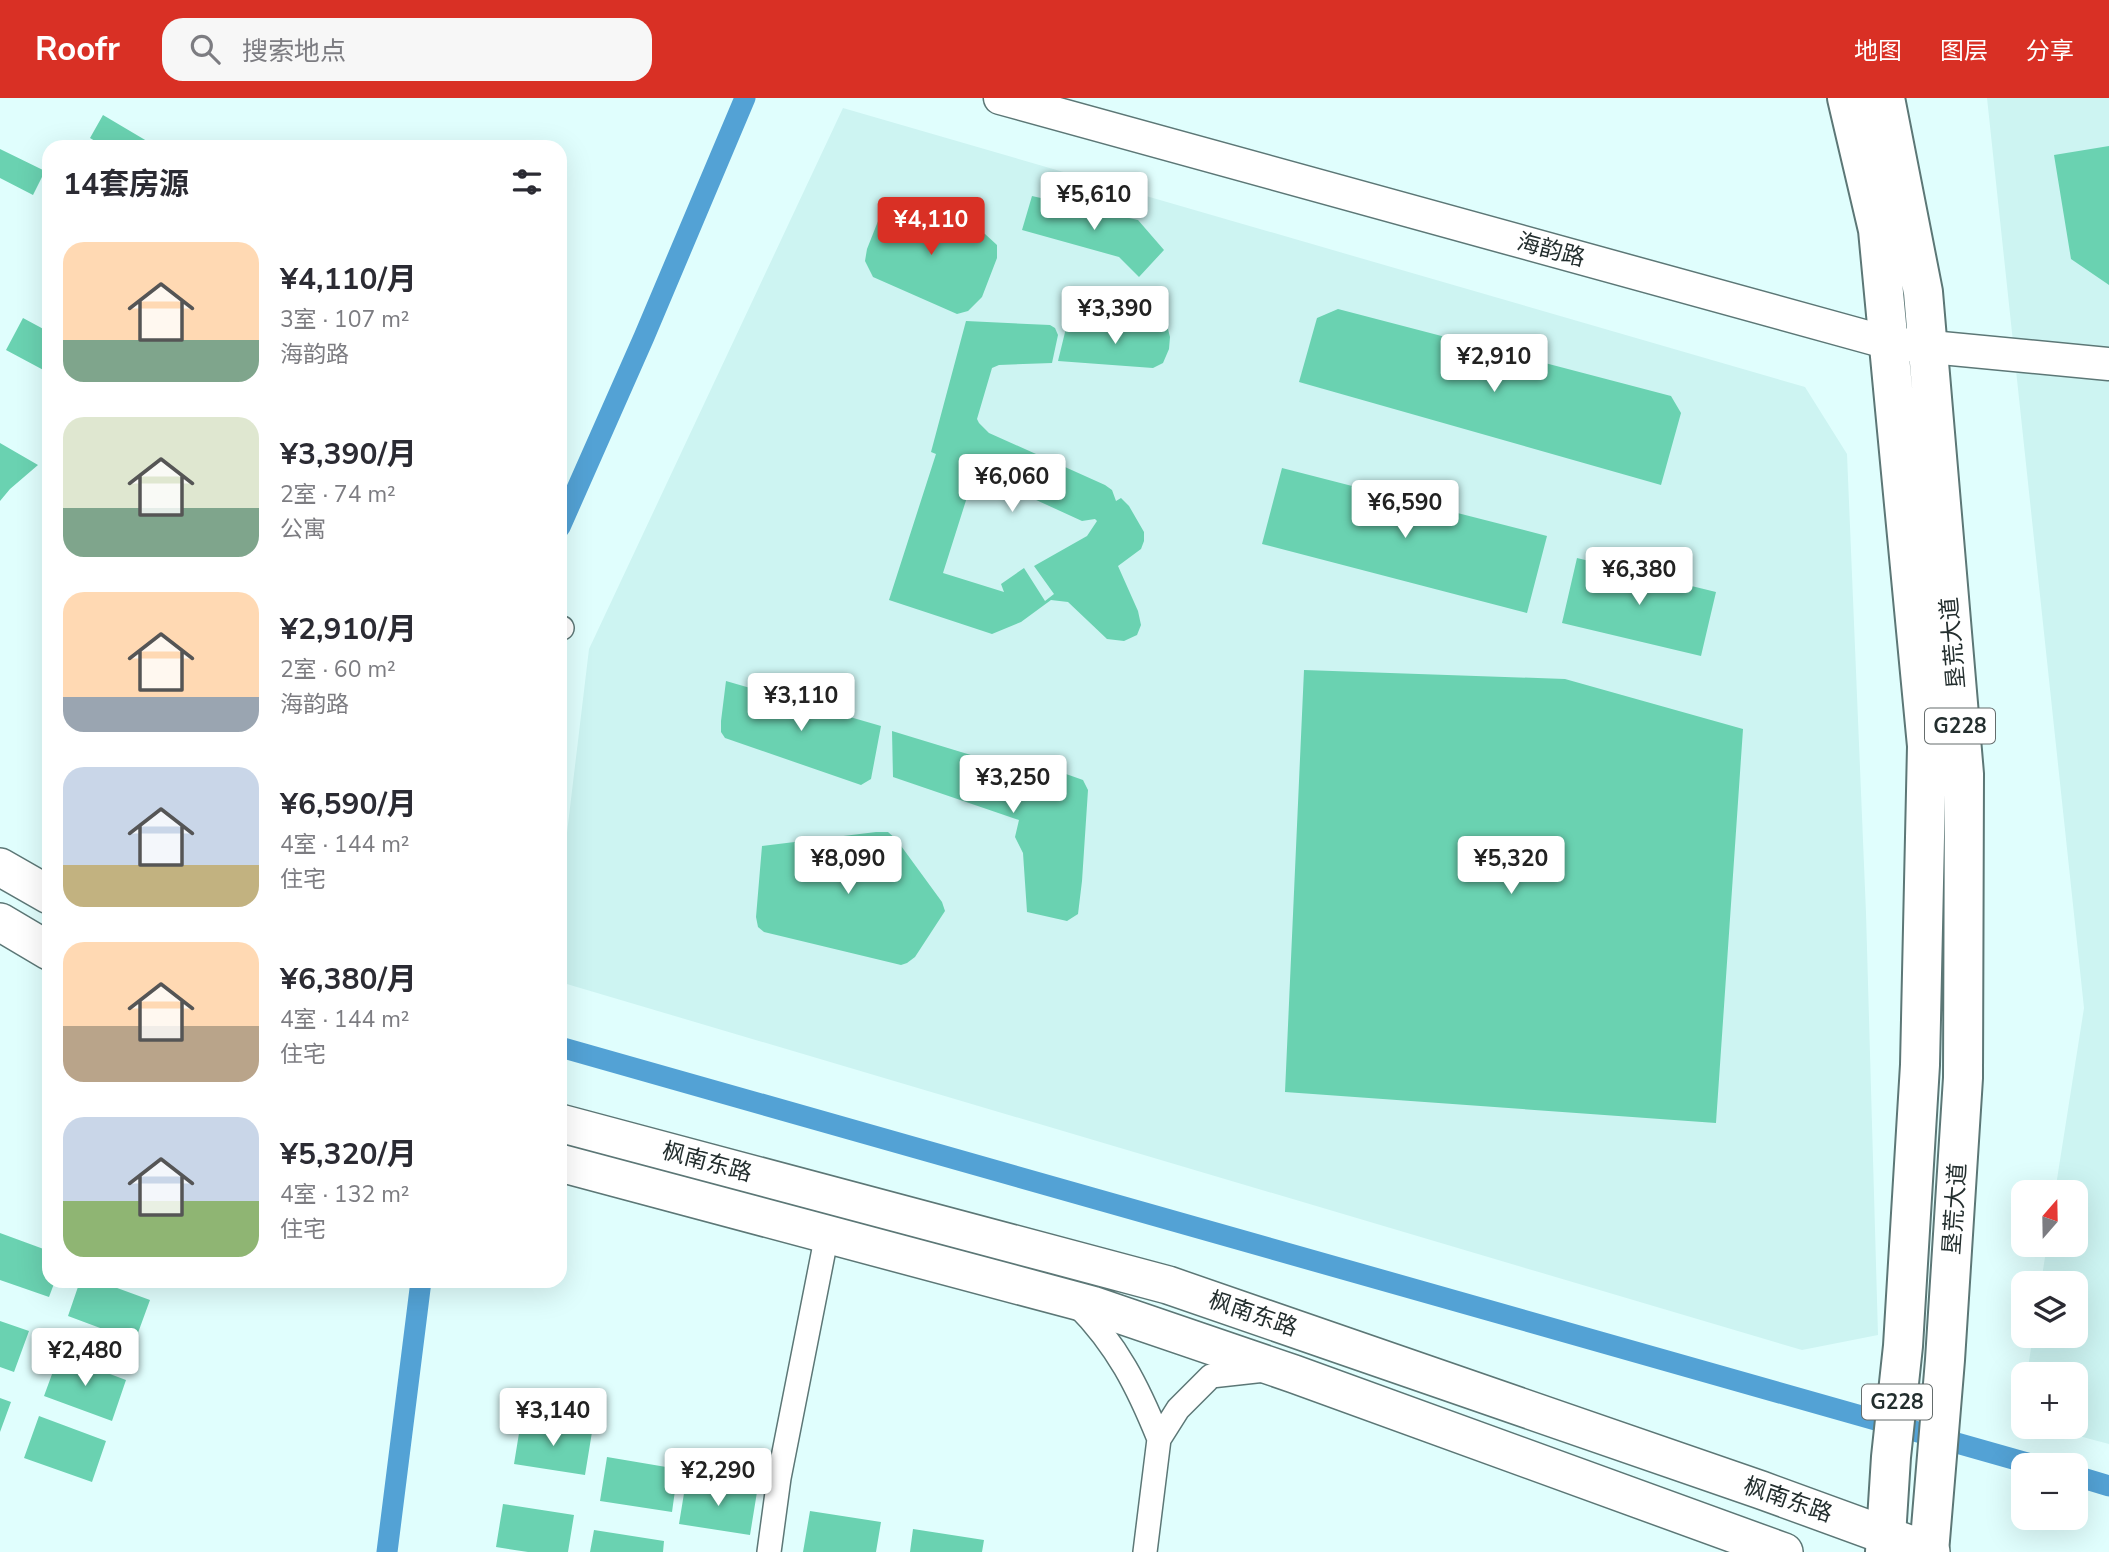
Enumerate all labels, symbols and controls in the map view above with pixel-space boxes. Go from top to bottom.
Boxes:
search box [162,18,652,81]
text: Roofr [35,27,120,72]
icon: search [186,30,224,68]
text: 搜索地点 [242,34,346,69]
text: 地图 [1854,35,1902,67]
text: 图层 [1940,35,1988,67]
text: 分享 [2026,35,2074,67]
icon: filters [508,163,546,201]
text: 14套房源 [63,164,189,205]
pin: ¥5,610 [1037,172,1151,232]
text: ¥5,610 [1057,179,1131,210]
pin: ¥4,110 [874,198,988,257]
text: ¥4,110 [894,204,968,235]
street label: 海韵路 [1514,226,1588,274]
text: ¥4,110/月 [280,259,417,300]
icon: home [119,270,203,354]
pin: ¥3,390 [1058,286,1172,346]
text: ¥3,390 [1078,293,1152,324]
text: 3室 · 107 m² [280,304,410,335]
pin: ¥2,910 [1437,334,1551,394]
text: 海韵路 [280,339,349,370]
text: ¥2,910 [1457,341,1531,372]
text: ¥3,390/月 [280,434,417,475]
icon: home [119,445,203,529]
pin: ¥6,060 [955,454,1069,514]
text: ¥6,060 [975,461,1049,492]
text: 2室 · 74 m² [280,479,396,510]
pin: ¥6,590 [1348,480,1462,540]
text: ¥6,590 [1368,487,1442,518]
text: 公寓 [280,514,326,545]
pin: ¥6,380 [1582,547,1696,607]
text: ¥6,380 [1602,554,1676,585]
street label: 垦荒大道 [1934,596,1972,690]
text: ¥2,910/月 [280,609,417,650]
icon: home [119,620,203,704]
text: 2室 · 60 m² [280,654,396,685]
pin: ¥3,110 [744,674,858,733]
text: ¥3,110 [764,680,838,711]
text: 海韵路 [280,689,349,720]
road number: G228 [1925,708,1995,744]
pin: ¥3,250 [956,756,1070,815]
text: ¥3,250 [976,762,1050,793]
text: ¥6,590/月 [280,784,417,825]
icon: home [119,795,203,879]
text: 4室 · 144 m² [280,829,410,860]
pin: ¥8,090 [791,836,905,896]
pin: ¥5,320 [1454,836,1568,896]
text: ¥8,090 [811,843,885,874]
text: ¥5,320 [1474,843,1548,874]
text: 住宅 [280,864,326,895]
text: ¥6,380/月 [280,959,417,1000]
icon: home [119,970,203,1054]
text: 4室 · 144 m² [280,1004,410,1035]
text: 住宅 [280,1039,326,1070]
text: ¥5,320/月 [280,1134,417,1175]
street label: 枫南东路 [659,1135,755,1189]
icon: home [119,1145,203,1229]
street label: 垦荒大道 [1936,1162,1974,1256]
text: 4室 · 132 m² [280,1179,410,1210]
north arrow [2011,1180,2088,1256]
map controls [2011,1180,2088,1530]
text: 住宅 [280,1214,326,1245]
button: layers [2011,1271,2088,1348]
street label: 枫南东路 [1204,1284,1302,1344]
pin: ¥2,480 [28,1328,142,1388]
text: ¥2,480 [48,1335,122,1366]
button: + [2011,1362,2088,1439]
road number: G228 [1862,1384,1932,1420]
pin: ¥3,140 [496,1388,610,1448]
text: ¥3,140 [516,1395,590,1426]
pin: ¥2,290 [661,1448,775,1508]
button: − [2011,1453,2088,1530]
text: ¥2,290 [681,1455,755,1486]
street label: 枫南东路 [1739,1470,1837,1530]

